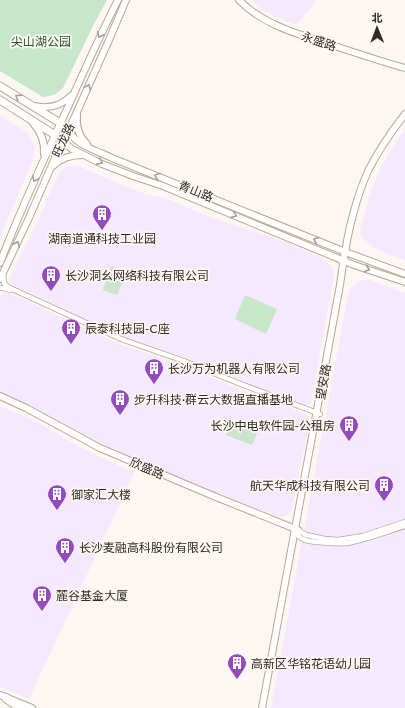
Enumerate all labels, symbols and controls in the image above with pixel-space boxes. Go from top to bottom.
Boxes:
north arrow [357,8,397,48]
text: 北 [371,11,382,24]
street label: 永盛路 [300,28,338,54]
one-way arrow [97,30,105,38]
park label: 尖山湖公园 [11,34,71,49]
one-way arrow [83,84,91,92]
one-way arrow [15,94,22,102]
street label: 旺龙路 [49,121,77,159]
one-way arrow [95,157,103,165]
one-way arrow [153,172,160,180]
one-way arrow [32,174,40,182]
street label: 青山路 [176,177,216,205]
building icon: 湖南道通科技工业园 [91,203,113,231]
one-way arrow [229,210,237,218]
place label: 湖南道通科技工业园 [48,231,156,246]
one-way arrow [313,237,321,245]
one-way arrow [12,240,20,248]
building icon: 长沙洞幺网络科技有限公司 [40,264,62,292]
one-way arrow [363,265,370,273]
place label: 长沙洞幺网络科技有限公司 [65,268,209,283]
building icon: 辰泰科技园-C座 [60,317,82,345]
place label: 辰泰科技园-C座 [85,321,169,336]
building icon: 长沙万为机器人有限公司 [143,357,165,385]
place label: 长沙万为机器人有限公司 [168,361,300,376]
street label: 望安路 [312,363,334,401]
building icon: 步升科技·群云大数据直播基地 [109,388,131,416]
place label: 步升科技·群云大数据直播基地 [134,392,293,407]
building icon: 长沙中电软件园-公租房 [338,414,360,442]
place label: 长沙中电软件园-公租房 [211,418,335,433]
street label: 欣盛路 [127,454,167,482]
building icon: 航天华成科技有限公司 [373,474,395,502]
place label: 航天华成科技有限公司 [250,478,370,493]
building icon: 御家汇大楼 [46,483,68,511]
place label: 御家汇大楼 [71,487,131,502]
building icon: 长沙麦融高科股份有限公司 [54,536,76,564]
place label: 长沙麦融高科股份有限公司 [79,540,223,555]
building icon: 麓谷基金大厦 [31,584,53,612]
place label: 麓谷基金大厦 [56,588,128,603]
building icon: 高新区华铭花语幼儿园 [226,652,248,680]
place label: 高新区华铭花语幼儿园 [251,656,371,671]

